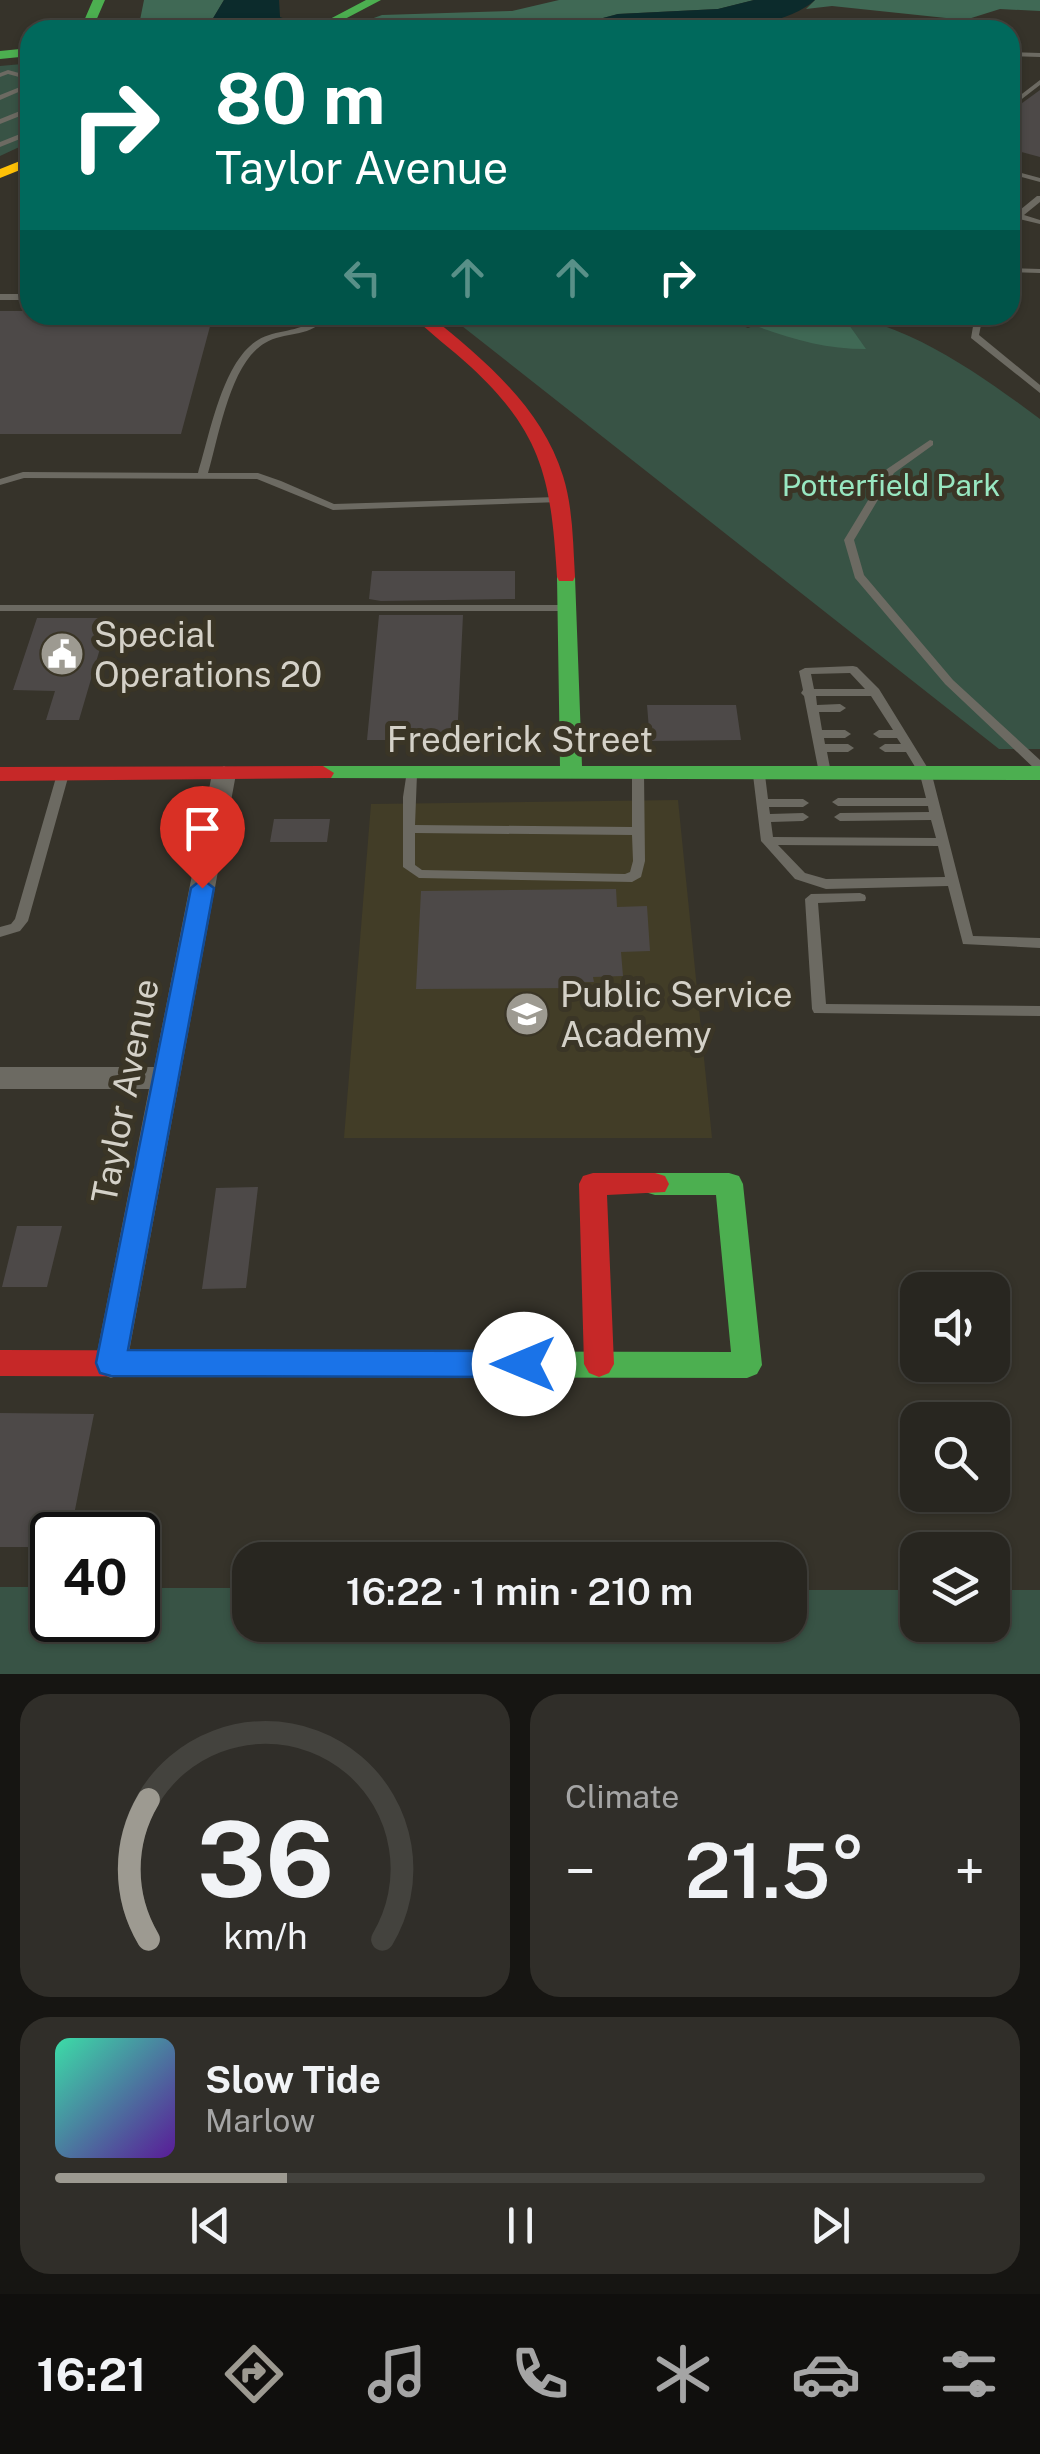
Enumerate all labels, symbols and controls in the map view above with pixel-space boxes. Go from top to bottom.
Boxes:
text: 80 m [215,57,385,140]
icon: right [50,60,180,190]
text: Taylor Avenue [215,141,508,194]
icon: left [335,250,390,305]
icon: ahead [440,250,495,305]
icon: ahead [545,250,600,305]
icon: right [650,250,705,305]
park label: Potterfield Park [782,467,1000,503]
place label: Special Operations 20 [94,614,322,695]
public building icon: Special Operations 20 [39,631,85,677]
street label: Frederick Street [387,719,653,760]
pin [160,786,245,889]
icon: arrive [175,801,230,856]
place label: Public Service Academy [560,974,792,1055]
street label: Taylor Avenue [83,975,167,1207]
school or university icon: Public Service Academy [504,991,550,1037]
map controls [900,1272,1010,1642]
button: sound [900,1272,1010,1382]
position arrow [472,1312,576,1416]
button: search [900,1402,1010,1512]
speed limit sign: 40 [30,1512,160,1642]
button: layers [900,1532,1010,1642]
text: 16:22 · 1 min · 210 m [346,1569,693,1614]
text: Climate [565,1778,679,1815]
text: 36 [196,1798,334,1920]
text: 21.5° [684,1827,866,1915]
text: − [565,1839,596,1903]
text: + [954,1839,985,1903]
text: km/h [223,1915,307,1957]
text: Slow Tide [205,2057,381,2102]
text: Marlow [205,2102,315,2139]
icon: previous [183,2198,238,2253]
icon: pause [493,2198,548,2253]
icon: next [803,2198,858,2253]
icon: directions [219,2339,289,2409]
icon: music [362,2339,432,2409]
icon: phone [505,2339,575,2409]
icon: climate [648,2339,718,2409]
icon: car [791,2339,861,2409]
icon: filters [934,2339,1004,2409]
text: 16:21 [36,2348,146,2401]

